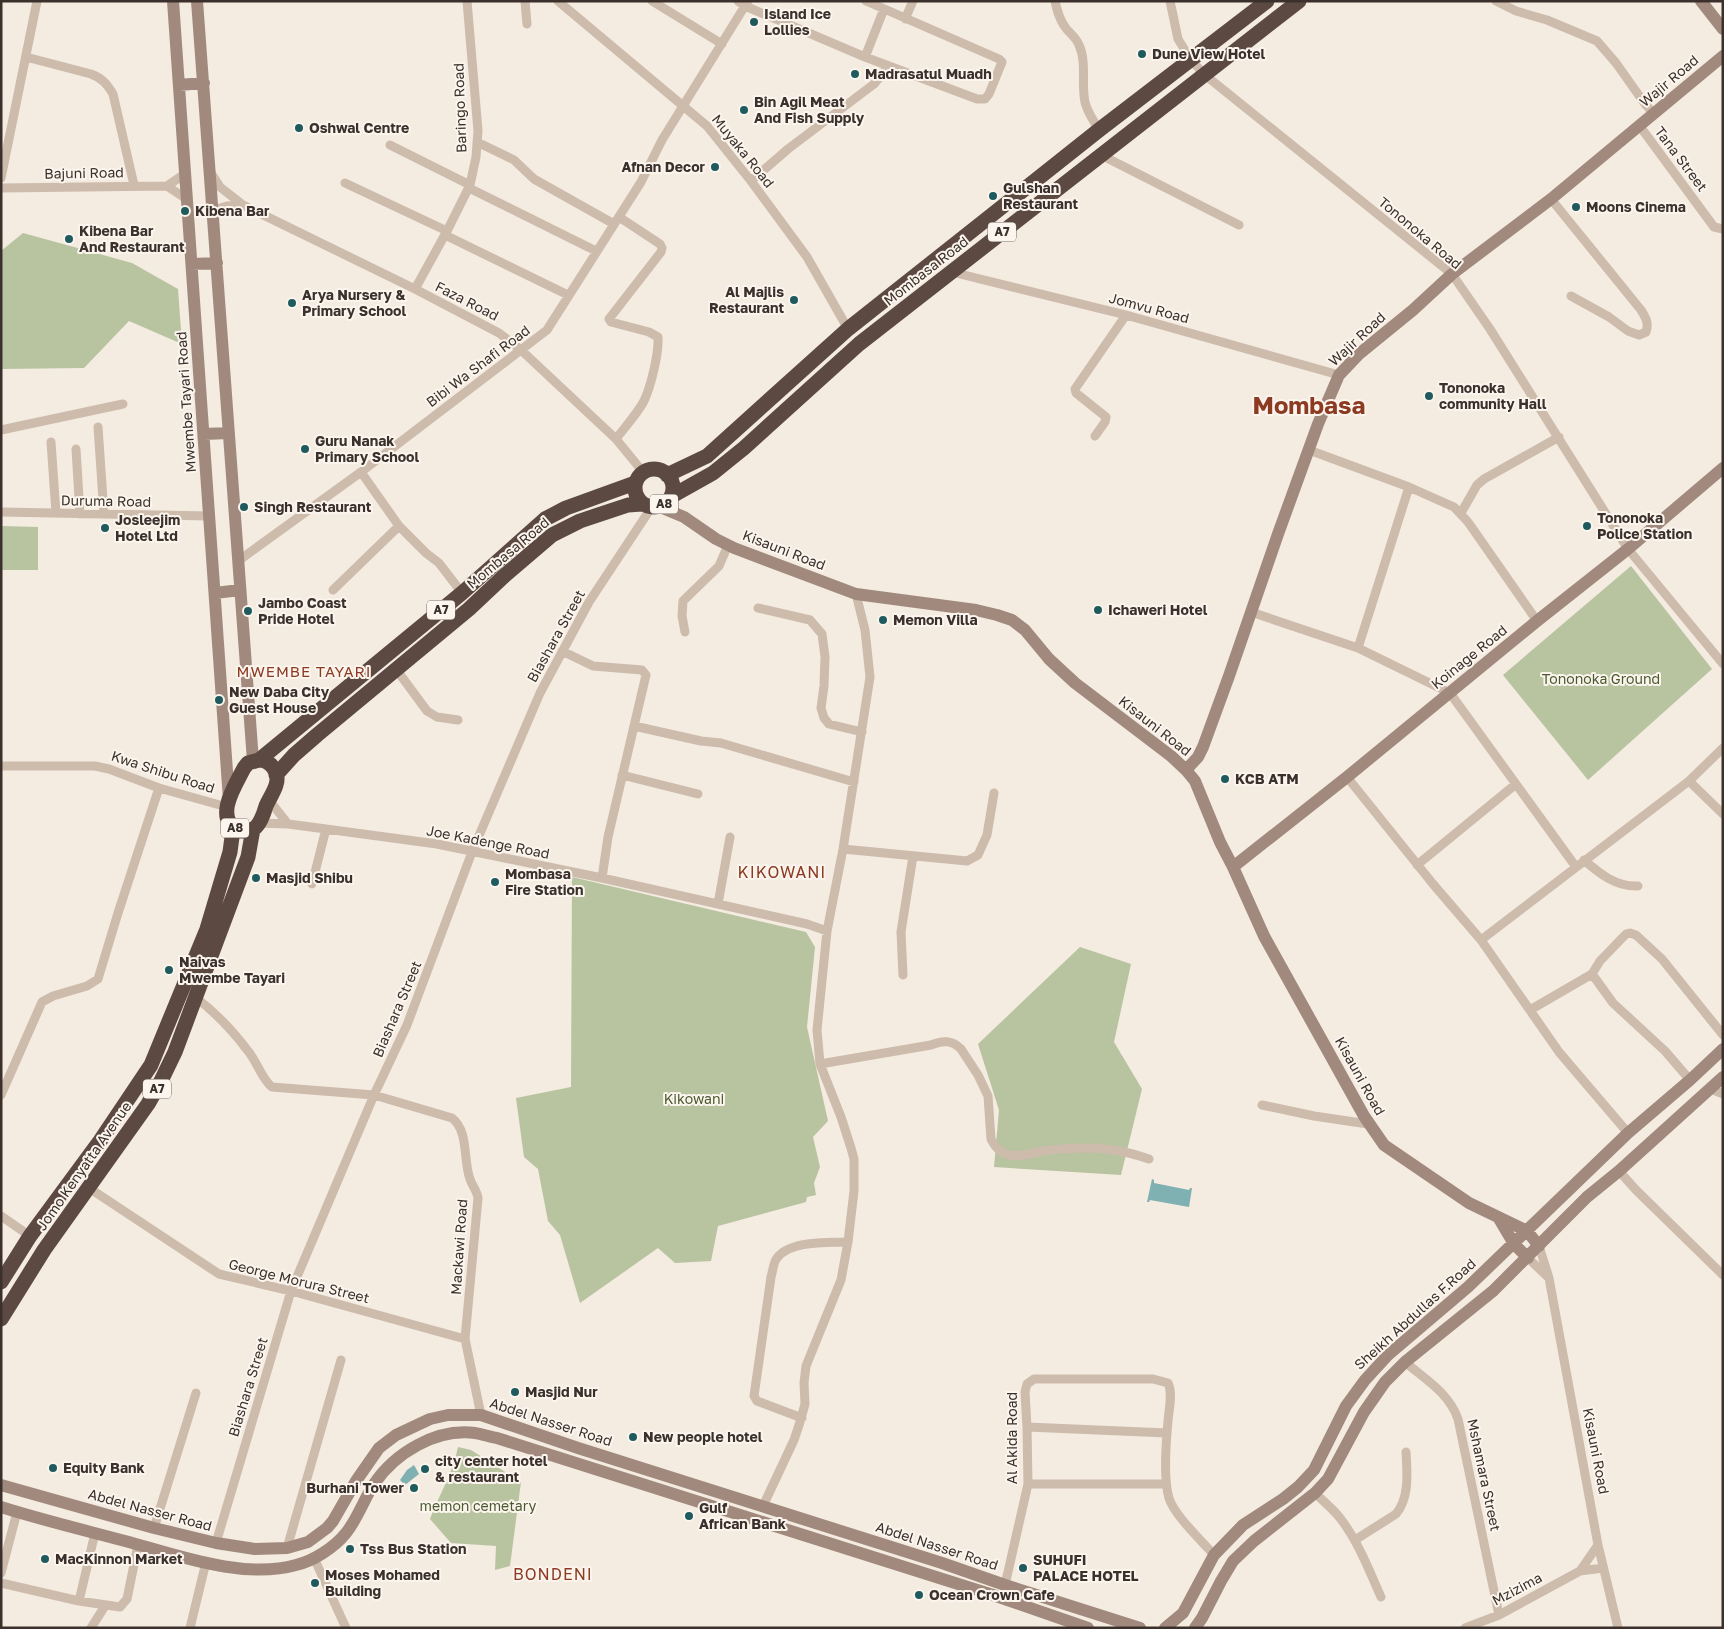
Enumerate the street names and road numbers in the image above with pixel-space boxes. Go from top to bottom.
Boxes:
street label: Wajir Road [1636,51,1702,110]
street label: Baringo Road [449,63,470,153]
street label: Muyaka Road [709,111,778,191]
street label: Tana Street [1652,123,1711,194]
street label: Bajuni Road [44,163,124,182]
street label: Tononoka Road [1375,193,1465,272]
road number: A7 [988,222,1016,242]
street label: Mombasa Road [880,232,971,309]
street label: Faza Road [433,277,502,324]
street label: Jomvu Road [1107,289,1191,326]
street label: Wajir Road [1325,308,1389,369]
street label: Bibi Wa Shafi Road [422,321,533,410]
street label: Mwembe Tayari Road [172,331,199,473]
street label: Duruma Road [61,491,151,510]
road number: A8 [650,494,678,514]
street label: Mombasa Road [463,513,552,592]
street label: Kisauni Road [740,526,828,573]
street label: Biashara Street [523,587,588,685]
road number: A7 [427,600,455,620]
street label: Koinage Road [1427,621,1510,692]
street label: Kisauni Road [1116,692,1195,759]
street label: Kwa Shibu Road [109,747,217,796]
road number: A8 [221,818,249,838]
street label: Joe Kadenge Road [425,821,551,862]
street label: Biashara Street [369,958,425,1060]
street label: Kisauni Road [1332,1033,1389,1118]
road number: A7 [143,1080,171,1098]
street label: Jomo Kenyatta Avenue [33,1098,135,1233]
street label: Mackawi Road [447,1198,470,1295]
street label: George Morura Street [227,1255,371,1306]
street label: Sheikh Abdullas F.Road [1350,1255,1479,1373]
street label: Biashara Street [224,1335,271,1439]
street label: Al Akida Road [1003,1392,1020,1484]
street label: Abdel Nasser Road [488,1394,614,1449]
street label: Kisauni Road [1580,1406,1613,1495]
street label: Mshamara Street [1464,1417,1505,1533]
street label: Abdel Nasser Road [86,1485,214,1534]
street label: Abdel Nasser Road [874,1518,1000,1573]
street label: Mzizima [1489,1568,1545,1609]

